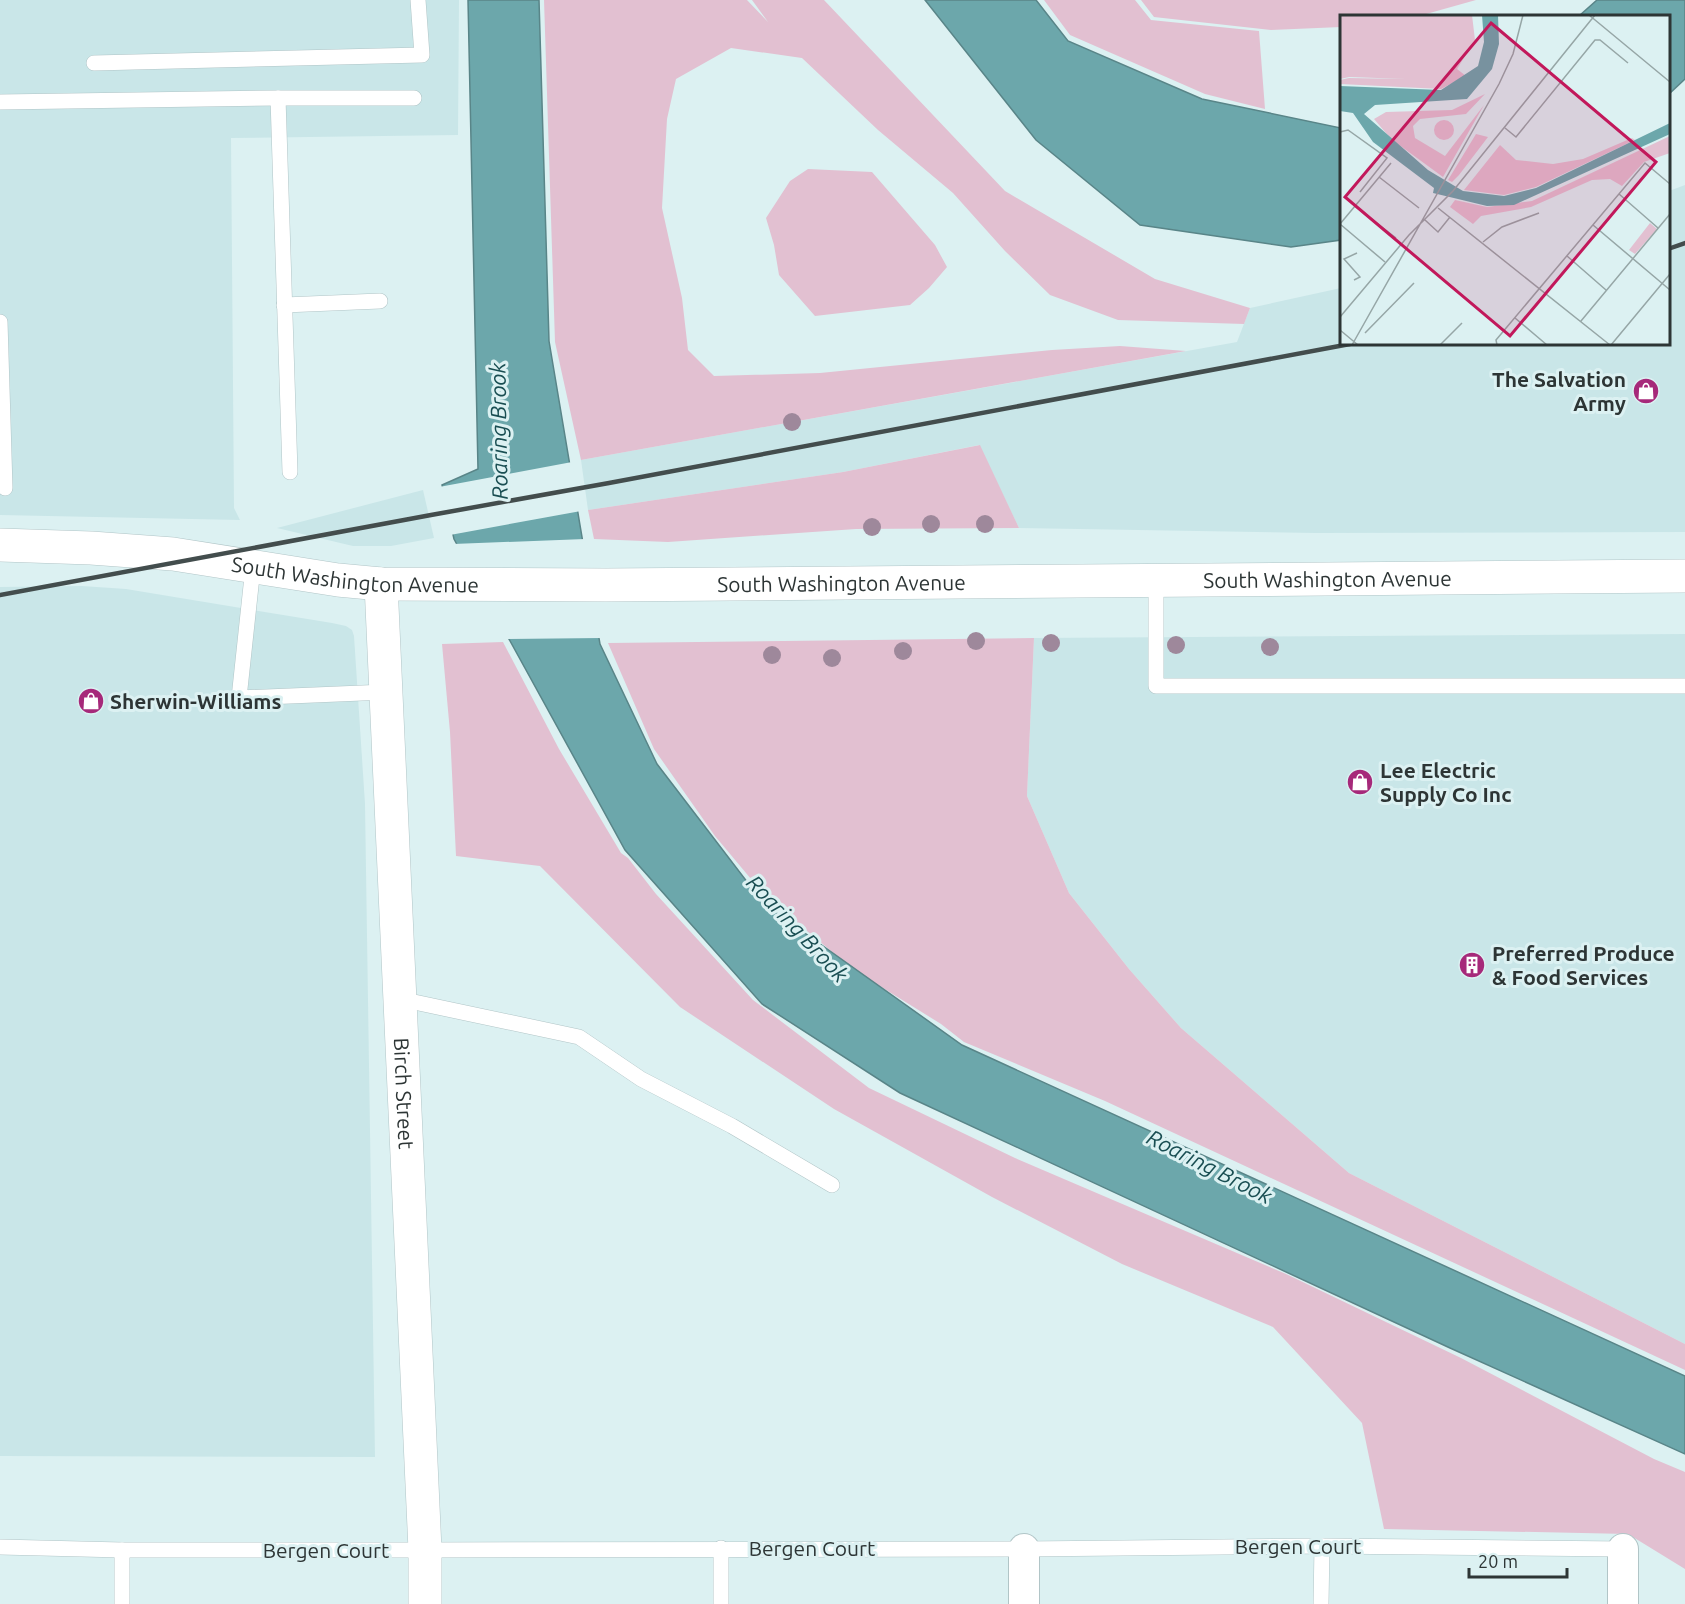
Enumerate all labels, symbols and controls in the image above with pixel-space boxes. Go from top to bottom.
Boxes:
inset map [1340,15,1670,345]
water label: Roaring Brook [484,362,512,500]
place label: The Salvation Army [1492,367,1626,415]
shop icon: The Salvation Army [1631,376,1661,406]
street label: South Washington Avenue [230,551,479,596]
street label: South Washington Avenue [1203,566,1452,592]
street label: South Washington Avenue [717,570,966,596]
shop icon: Sherwin-Williams [76,686,106,716]
place label: Sherwin-Williams [110,689,281,713]
place label: Lee Electric Supply Co Inc [1380,758,1511,806]
shop icon: Lee Electric Supply Co Inc [1345,767,1375,797]
water label: Roaring Brook [742,869,854,987]
place label: Preferred Produce & Food Services [1492,941,1675,989]
building icon: Preferred Produce & Food Services [1457,950,1487,980]
street label: Birch Street [390,1037,419,1150]
water label: Roaring Brook [1143,1124,1277,1209]
street label: Bergen Court [1235,1534,1361,1558]
street label: Bergen Court [749,1536,875,1560]
street label: Bergen Court [263,1538,389,1562]
scale bar [1469,1541,1566,1579]
text: 20 m [1478,1551,1518,1571]

